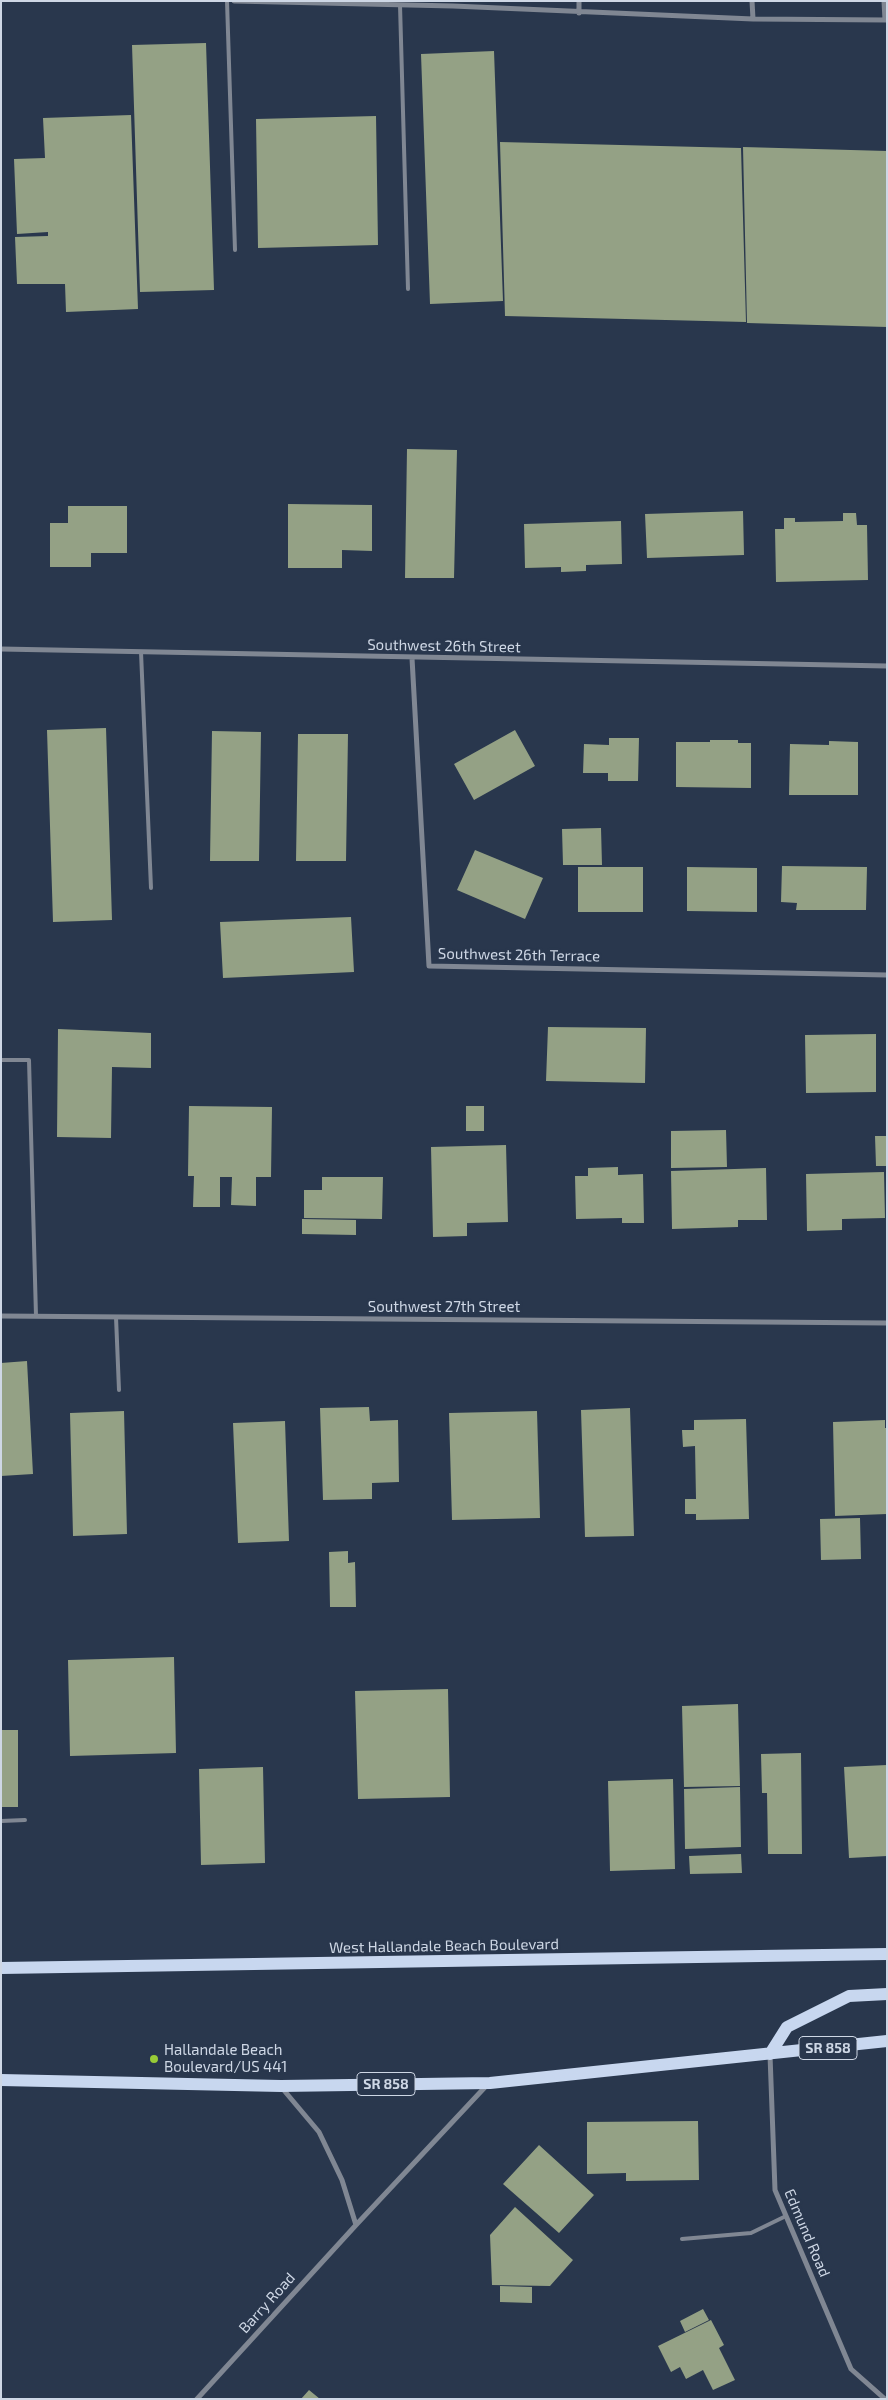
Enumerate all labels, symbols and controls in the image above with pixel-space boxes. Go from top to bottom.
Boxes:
street label: Southwest 26th Street [367,636,521,656]
street label: Southwest 26th Terrace [438,945,600,965]
street label: Southwest 27th Street [368,1298,520,1316]
street label: West Hallandale Beach Boulevard [329,1935,559,1957]
road number: SR 858 [799,2036,857,2060]
place label: Hallandale Beach Boulevard/US 441 [164,2041,287,2076]
marker: Hallandale Beach Boulevard/US 441 [148,2053,160,2065]
road number: SR 858 [357,2072,415,2096]
street label: Edmund Road [780,2186,834,2280]
street label: Barry Road [235,2269,299,2337]

